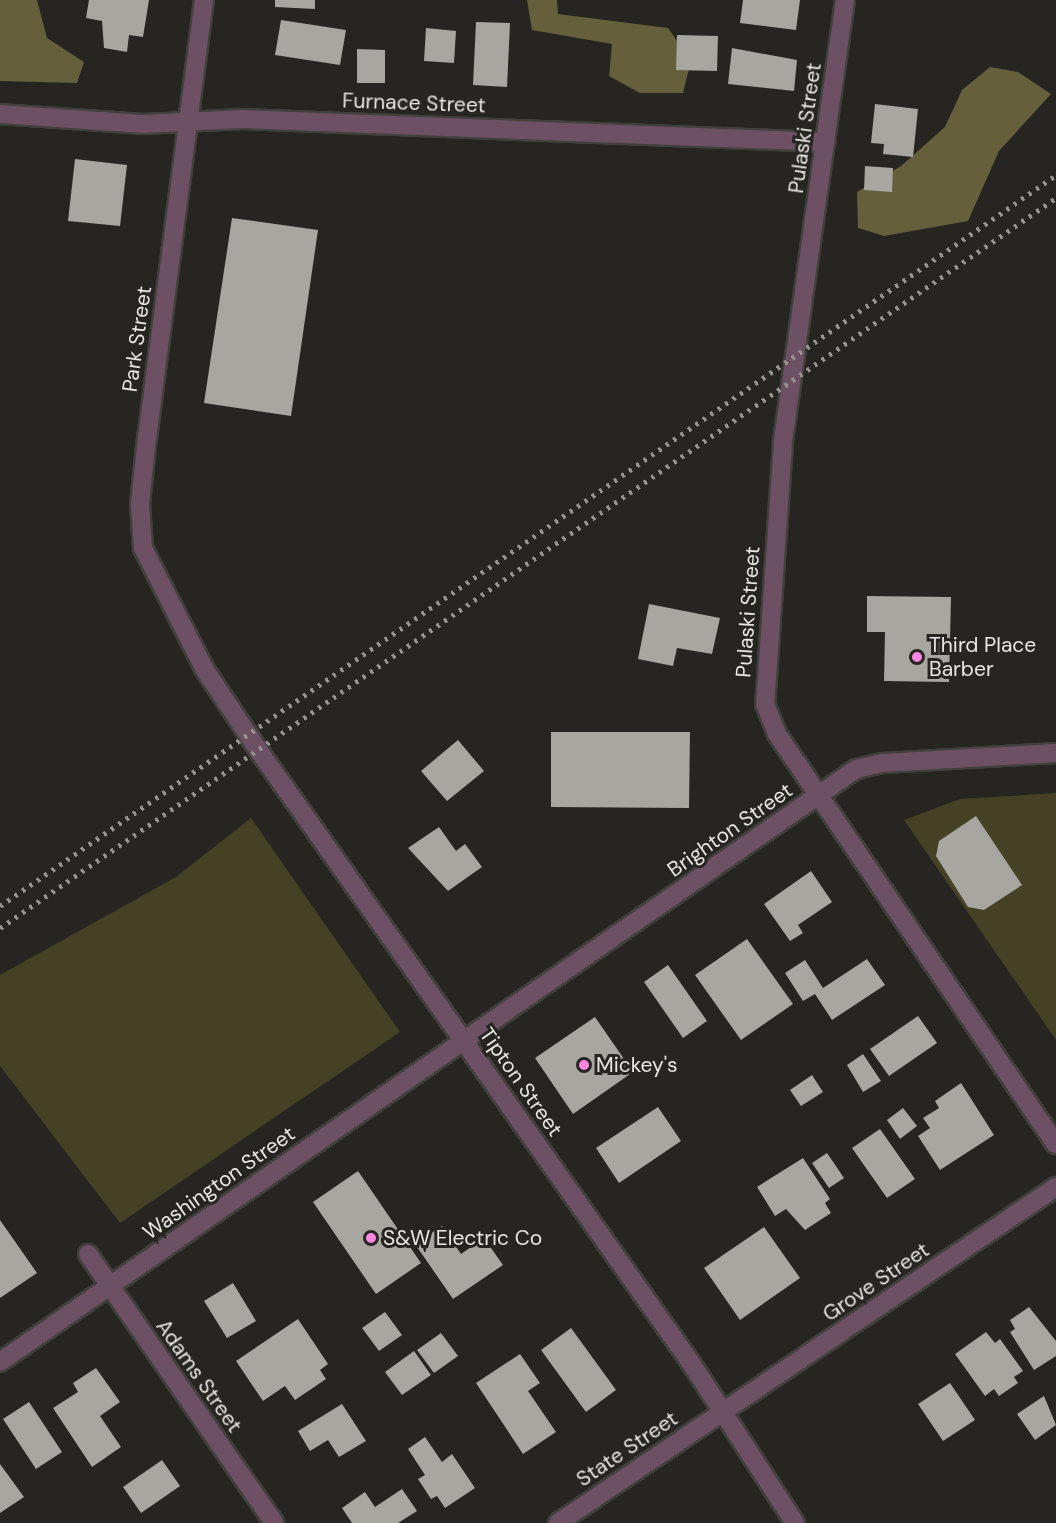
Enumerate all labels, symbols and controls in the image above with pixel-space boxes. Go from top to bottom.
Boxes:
street label: Pulaski Street [783,61,827,195]
street label: Furnace Street [342,88,486,118]
street label: Park Street [117,284,157,394]
street label: Pulaski Street [731,545,765,679]
place label: Third Place Barber [929,632,1036,682]
marker: Third Place Barber [910,650,924,664]
street label: Brighton Street [663,778,797,882]
street label: Tipton Street [474,1023,568,1141]
place label: Mickey's [596,1052,678,1078]
marker: Mickey's [577,1058,591,1072]
street label: Washington Street [138,1121,300,1245]
place label: S&W Electric Co [383,1225,542,1251]
marker: S&W Electric Co [364,1231,378,1245]
street label: Grove Street [818,1237,934,1327]
street label: Adams Street [151,1315,247,1437]
street label: State Street [572,1406,682,1492]

